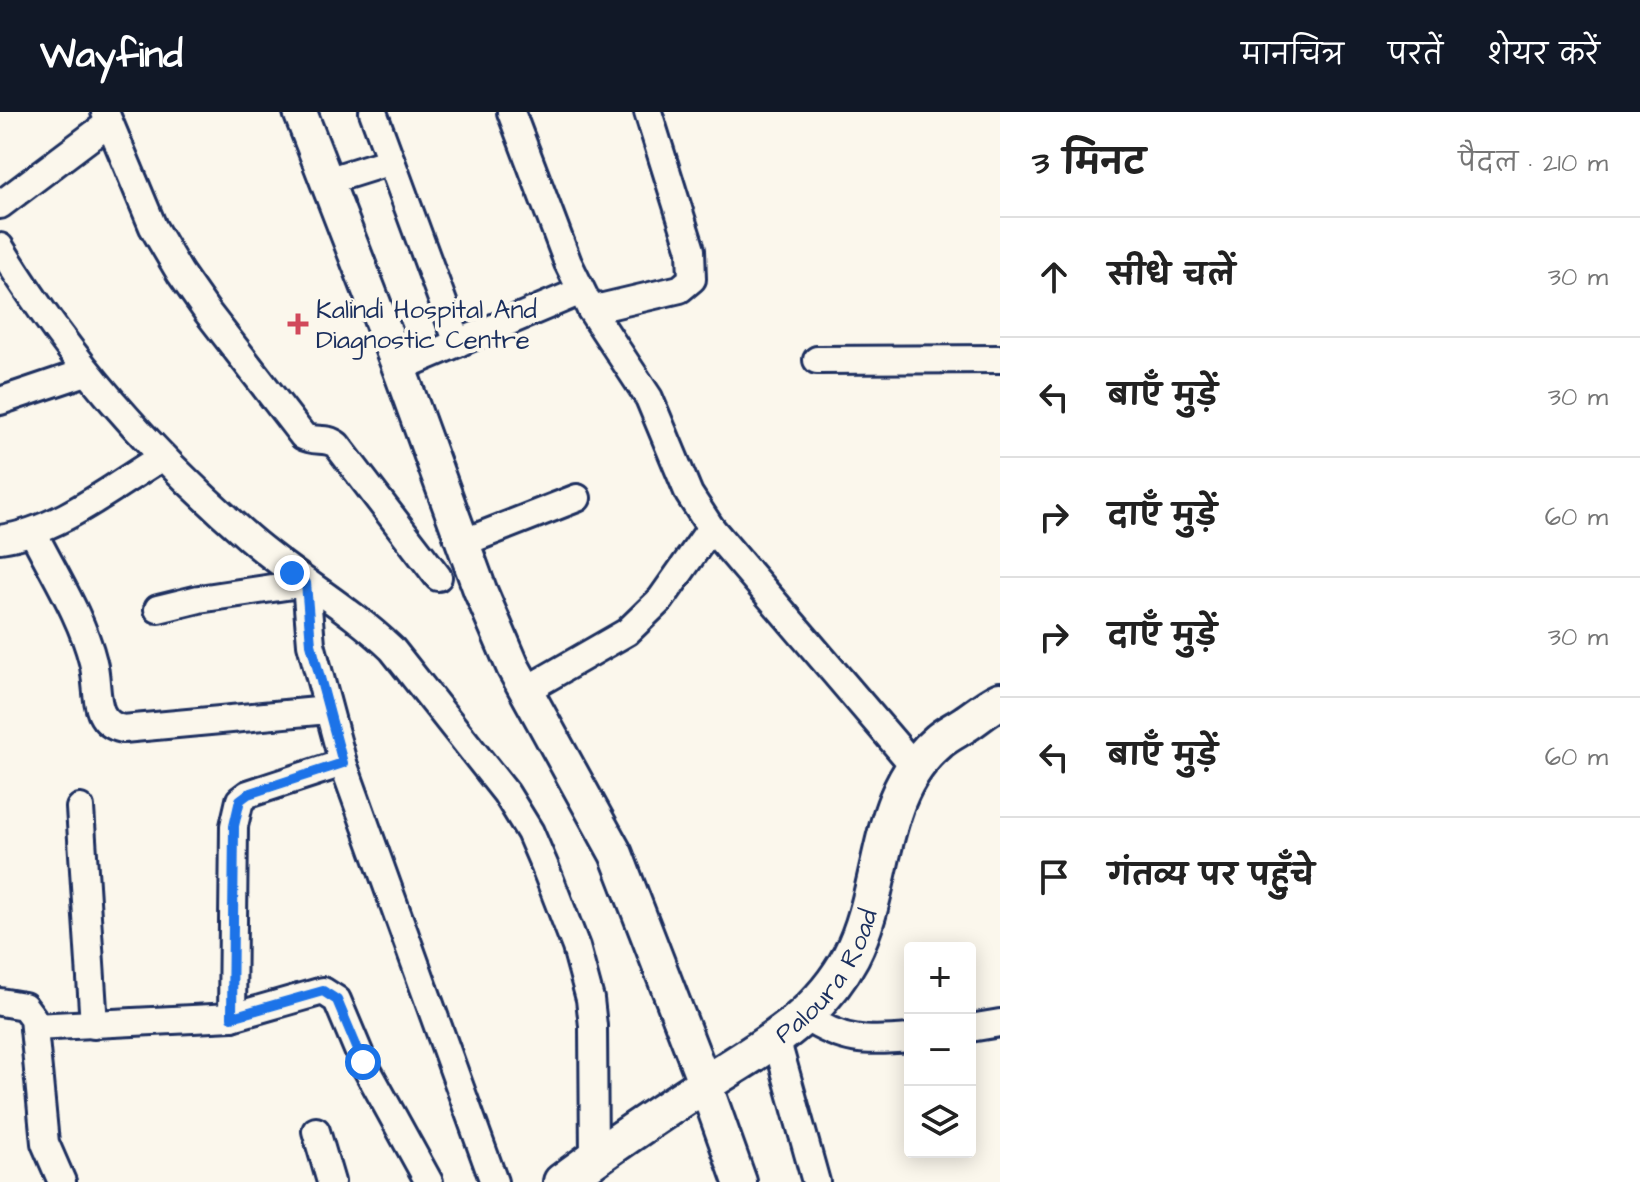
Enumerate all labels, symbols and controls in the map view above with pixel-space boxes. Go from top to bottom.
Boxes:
text: Wayfind [40,30,183,82]
text: मानचित्र [1241,36,1344,75]
text: परतें [1388,36,1443,75]
text: शेयर करें [1487,36,1600,75]
text: 3 मिनट [1032,139,1145,187]
text: पैदल · 210 m [1458,145,1608,181]
icon: ahead [1032,255,1076,299]
text: सीधे चलें [1108,255,1235,297]
text: 30 m [1548,259,1608,295]
place label: Kalindi Hospital And Diagnostic Centre [316,292,537,360]
marker: Kalindi Hospital And Diagnostic Centre [287,313,309,335]
icon: left [1032,375,1076,419]
text: बाएँ मुड़ें [1108,375,1218,417]
text: 30 m [1548,379,1608,415]
icon: right [1032,495,1076,539]
text: दाएँ मुड़ें [1108,495,1217,537]
text: 60 m [1545,499,1608,535]
route end [274,555,310,591]
icon: right [1032,615,1076,659]
text: दाएँ मुड़ें [1108,615,1217,657]
text: 30 m [1548,619,1608,655]
icon: left [1032,735,1076,779]
text: बाएँ मुड़ें [1108,735,1218,777]
text: 60 m [1545,739,1608,775]
icon: arrive [1032,855,1076,899]
text: गंतव्य पर पहुँचे [1108,855,1314,897]
street label: Paloura Road [768,905,887,1052]
map controls [904,942,976,1158]
button: + [904,942,976,1014]
button: − [904,1014,976,1086]
route start [345,1044,381,1080]
button: layers [904,1086,976,1158]

